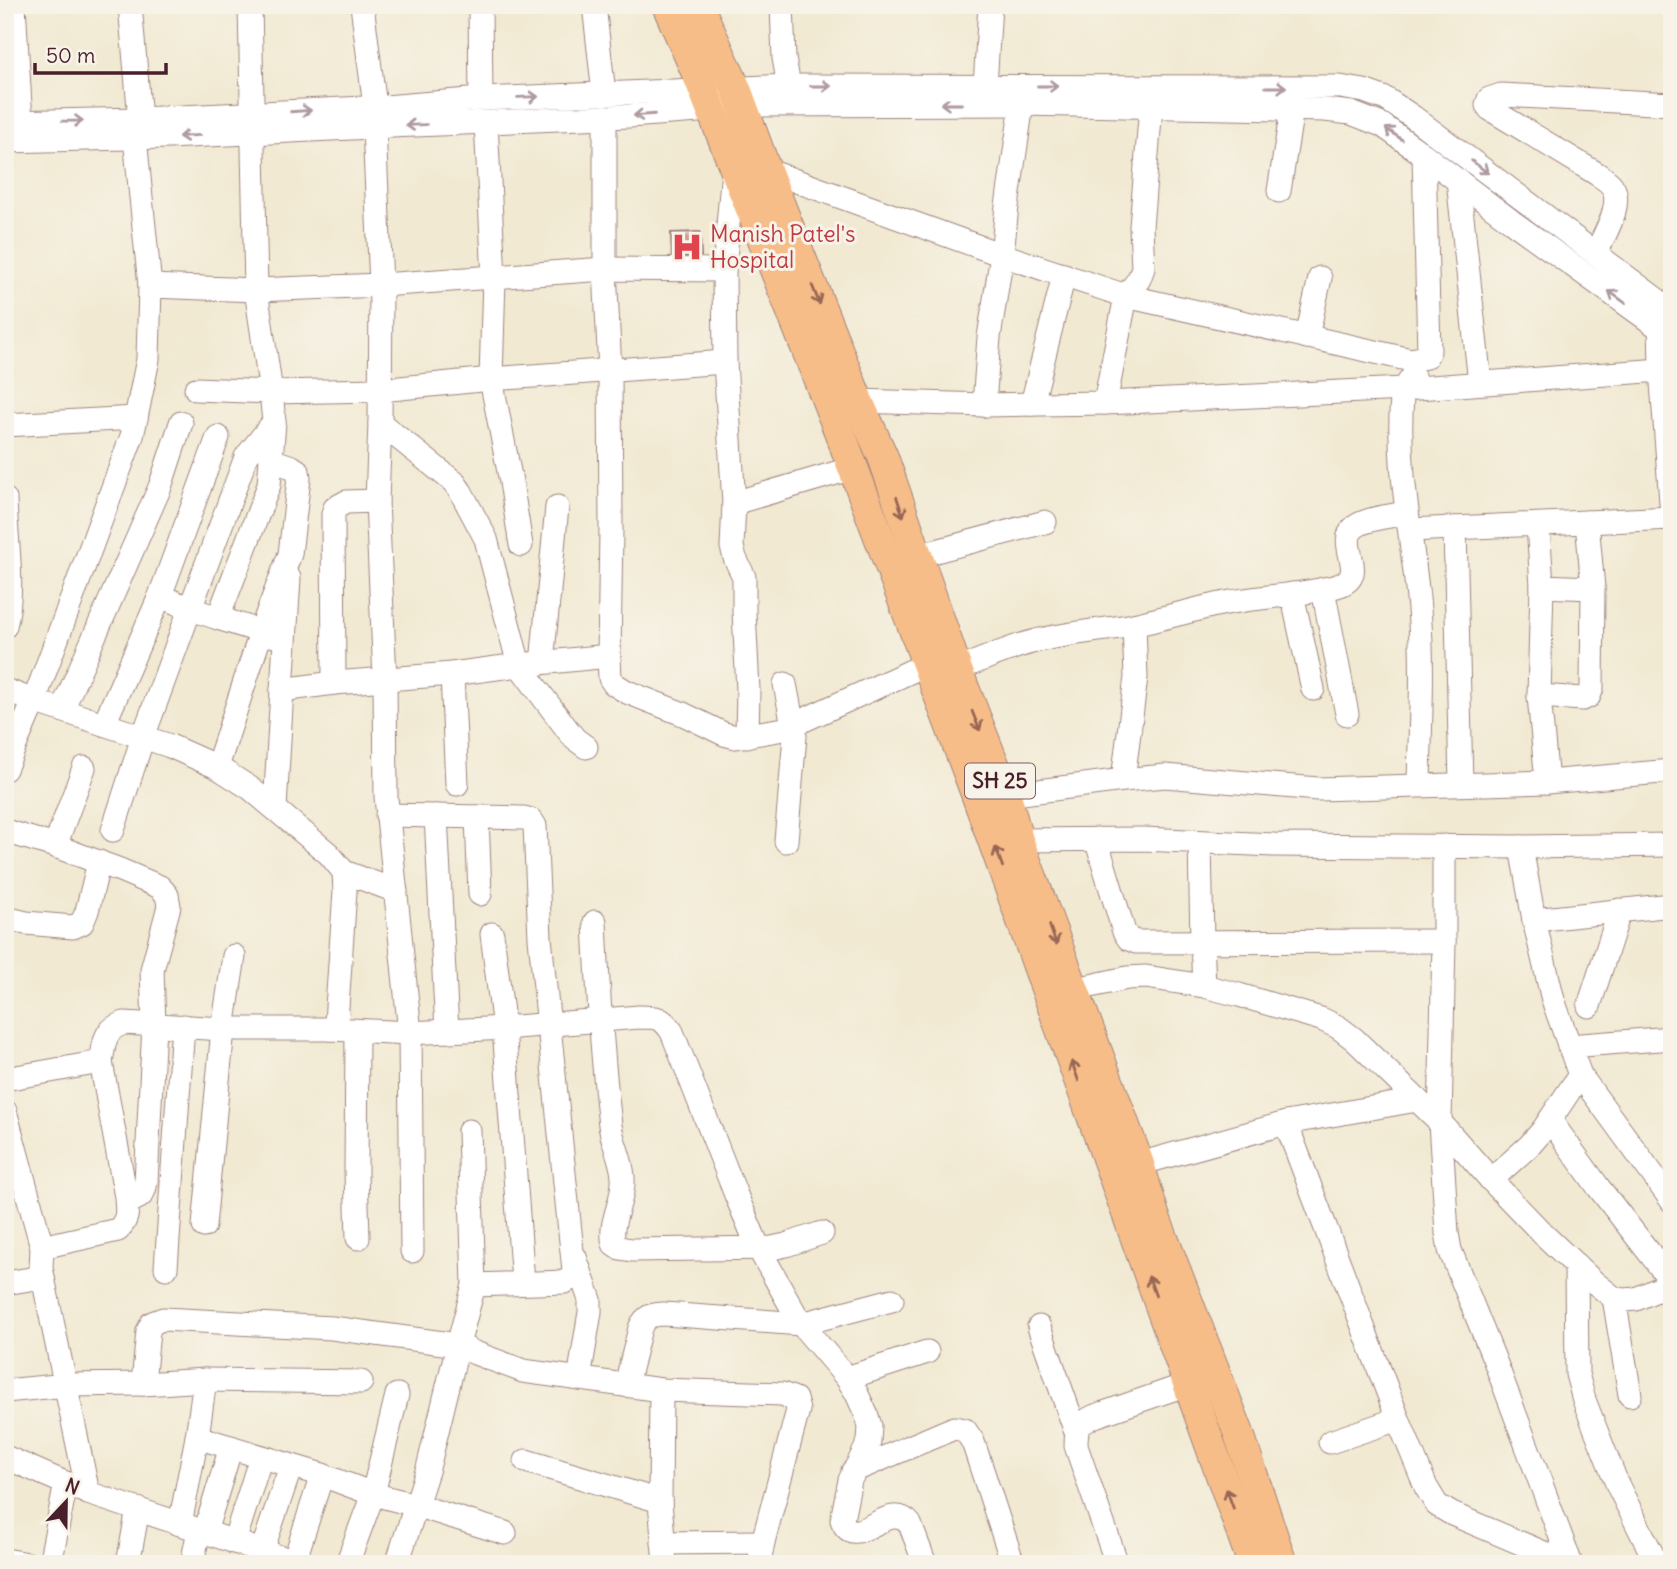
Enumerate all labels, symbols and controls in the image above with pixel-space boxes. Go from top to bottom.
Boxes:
scale bar [35,32,166,76]
text: 50 m [46,42,95,69]
one-way arrow [809,79,832,93]
one-way arrow [1037,79,1060,93]
one-way arrow [1264,80,1287,94]
one-way arrow [516,91,539,104]
one-way arrow [940,97,963,111]
one-way arrow [289,104,312,117]
one-way arrow [633,109,655,122]
one-way arrow [62,114,85,127]
one-way arrow [405,118,428,131]
one-way arrow [1384,127,1404,141]
one-way arrow [178,130,201,143]
one-way arrow [1470,159,1489,174]
place label: Manish Patel's Hospital [710,219,856,274]
hospital icon: Manish Patel's Hospital [670,230,704,264]
one-way arrow [810,284,823,306]
one-way arrow [1608,290,1627,304]
one-way arrow [895,495,907,517]
one-way arrow [971,709,984,731]
road number: SH 25 [965,764,1035,798]
one-way arrow [992,847,1004,869]
one-way arrow [1047,923,1060,945]
one-way arrow [1068,1061,1080,1083]
one-way arrow [1145,1275,1158,1297]
north arrow [32,1468,102,1538]
text: N [62,1473,83,1500]
one-way arrow [1223,1489,1235,1511]

